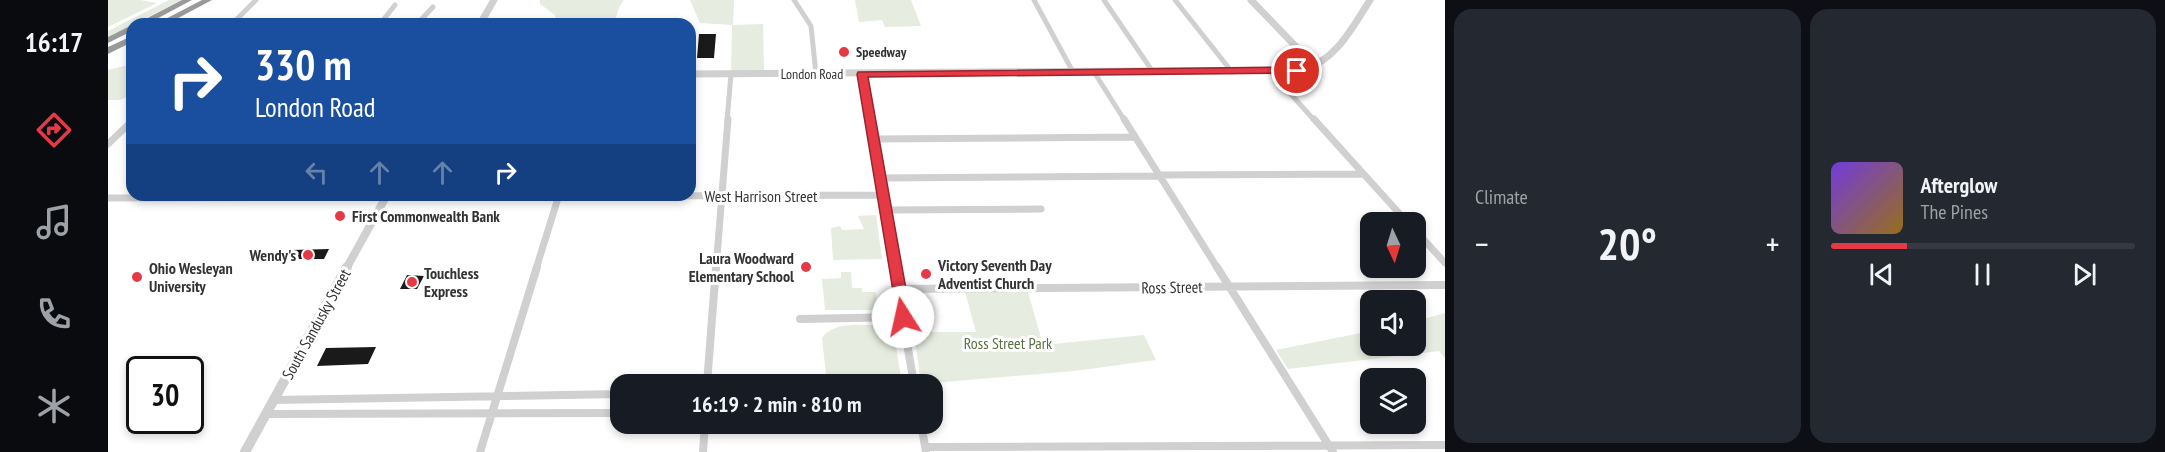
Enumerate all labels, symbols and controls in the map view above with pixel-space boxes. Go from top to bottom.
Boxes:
text: 16:17 [25,25,83,59]
text: 330 m [255,37,352,92]
icon: right [156,42,234,120]
place label: Speedway [856,43,907,61]
marker: Speedway [837,45,851,59]
pin [1271,45,1322,96]
icon: arrive [1280,54,1313,87]
street label: London Road [781,65,843,83]
text: London Road [255,90,376,124]
icon: directions [33,109,75,151]
icon: left [300,156,333,189]
icon: ahead [363,156,396,189]
icon: ahead [426,156,459,189]
icon: right [489,156,522,189]
text: Afterglow [1921,171,1997,199]
text: Climate [1475,184,1528,210]
street label: West Harrison Street [704,186,818,206]
text: The Pines [1921,199,1988,225]
icon: music [33,201,75,243]
place label: First Commonwealth Bank [352,206,500,226]
marker: First Commonwealth Bank [333,209,347,223]
north arrow [1360,212,1426,278]
map controls [1360,212,1426,434]
text: 20° [1598,214,1657,272]
text: − [1475,222,1489,265]
text: + [1766,222,1780,265]
place label: Wendy's [249,245,296,265]
marker: Wendy's [301,248,315,262]
place label: Laura Woodward Elementary School [689,248,794,286]
place label: Victory Seventh Day Adventist Church [937,255,1052,293]
place label: Ohio Wesleyan University [149,258,233,296]
icon: previous [1865,258,1898,291]
icon: pause [1966,258,1999,291]
icon: next [2068,258,2101,291]
marker: Laura Woodward Elementary School [799,260,813,274]
place label: Touchless Express [424,263,479,301]
street label: South Sandusky Street [277,265,355,383]
marker: Victory Seventh Day Adventist Church [919,267,933,281]
marker: Ohio Wesleyan University [130,270,144,284]
marker: Touchless Express [405,275,419,289]
street label: Ross Street [1141,276,1203,298]
position arrow [871,285,935,349]
button: sound [1360,290,1426,356]
icon: phone [33,293,75,335]
park label: Ross Street Park [964,333,1053,353]
speed limit sign: 30 [126,356,204,434]
button: layers [1360,368,1426,434]
icon: climate [33,385,75,427]
text: 16:19 · 2 min · 810 m [691,390,862,418]

